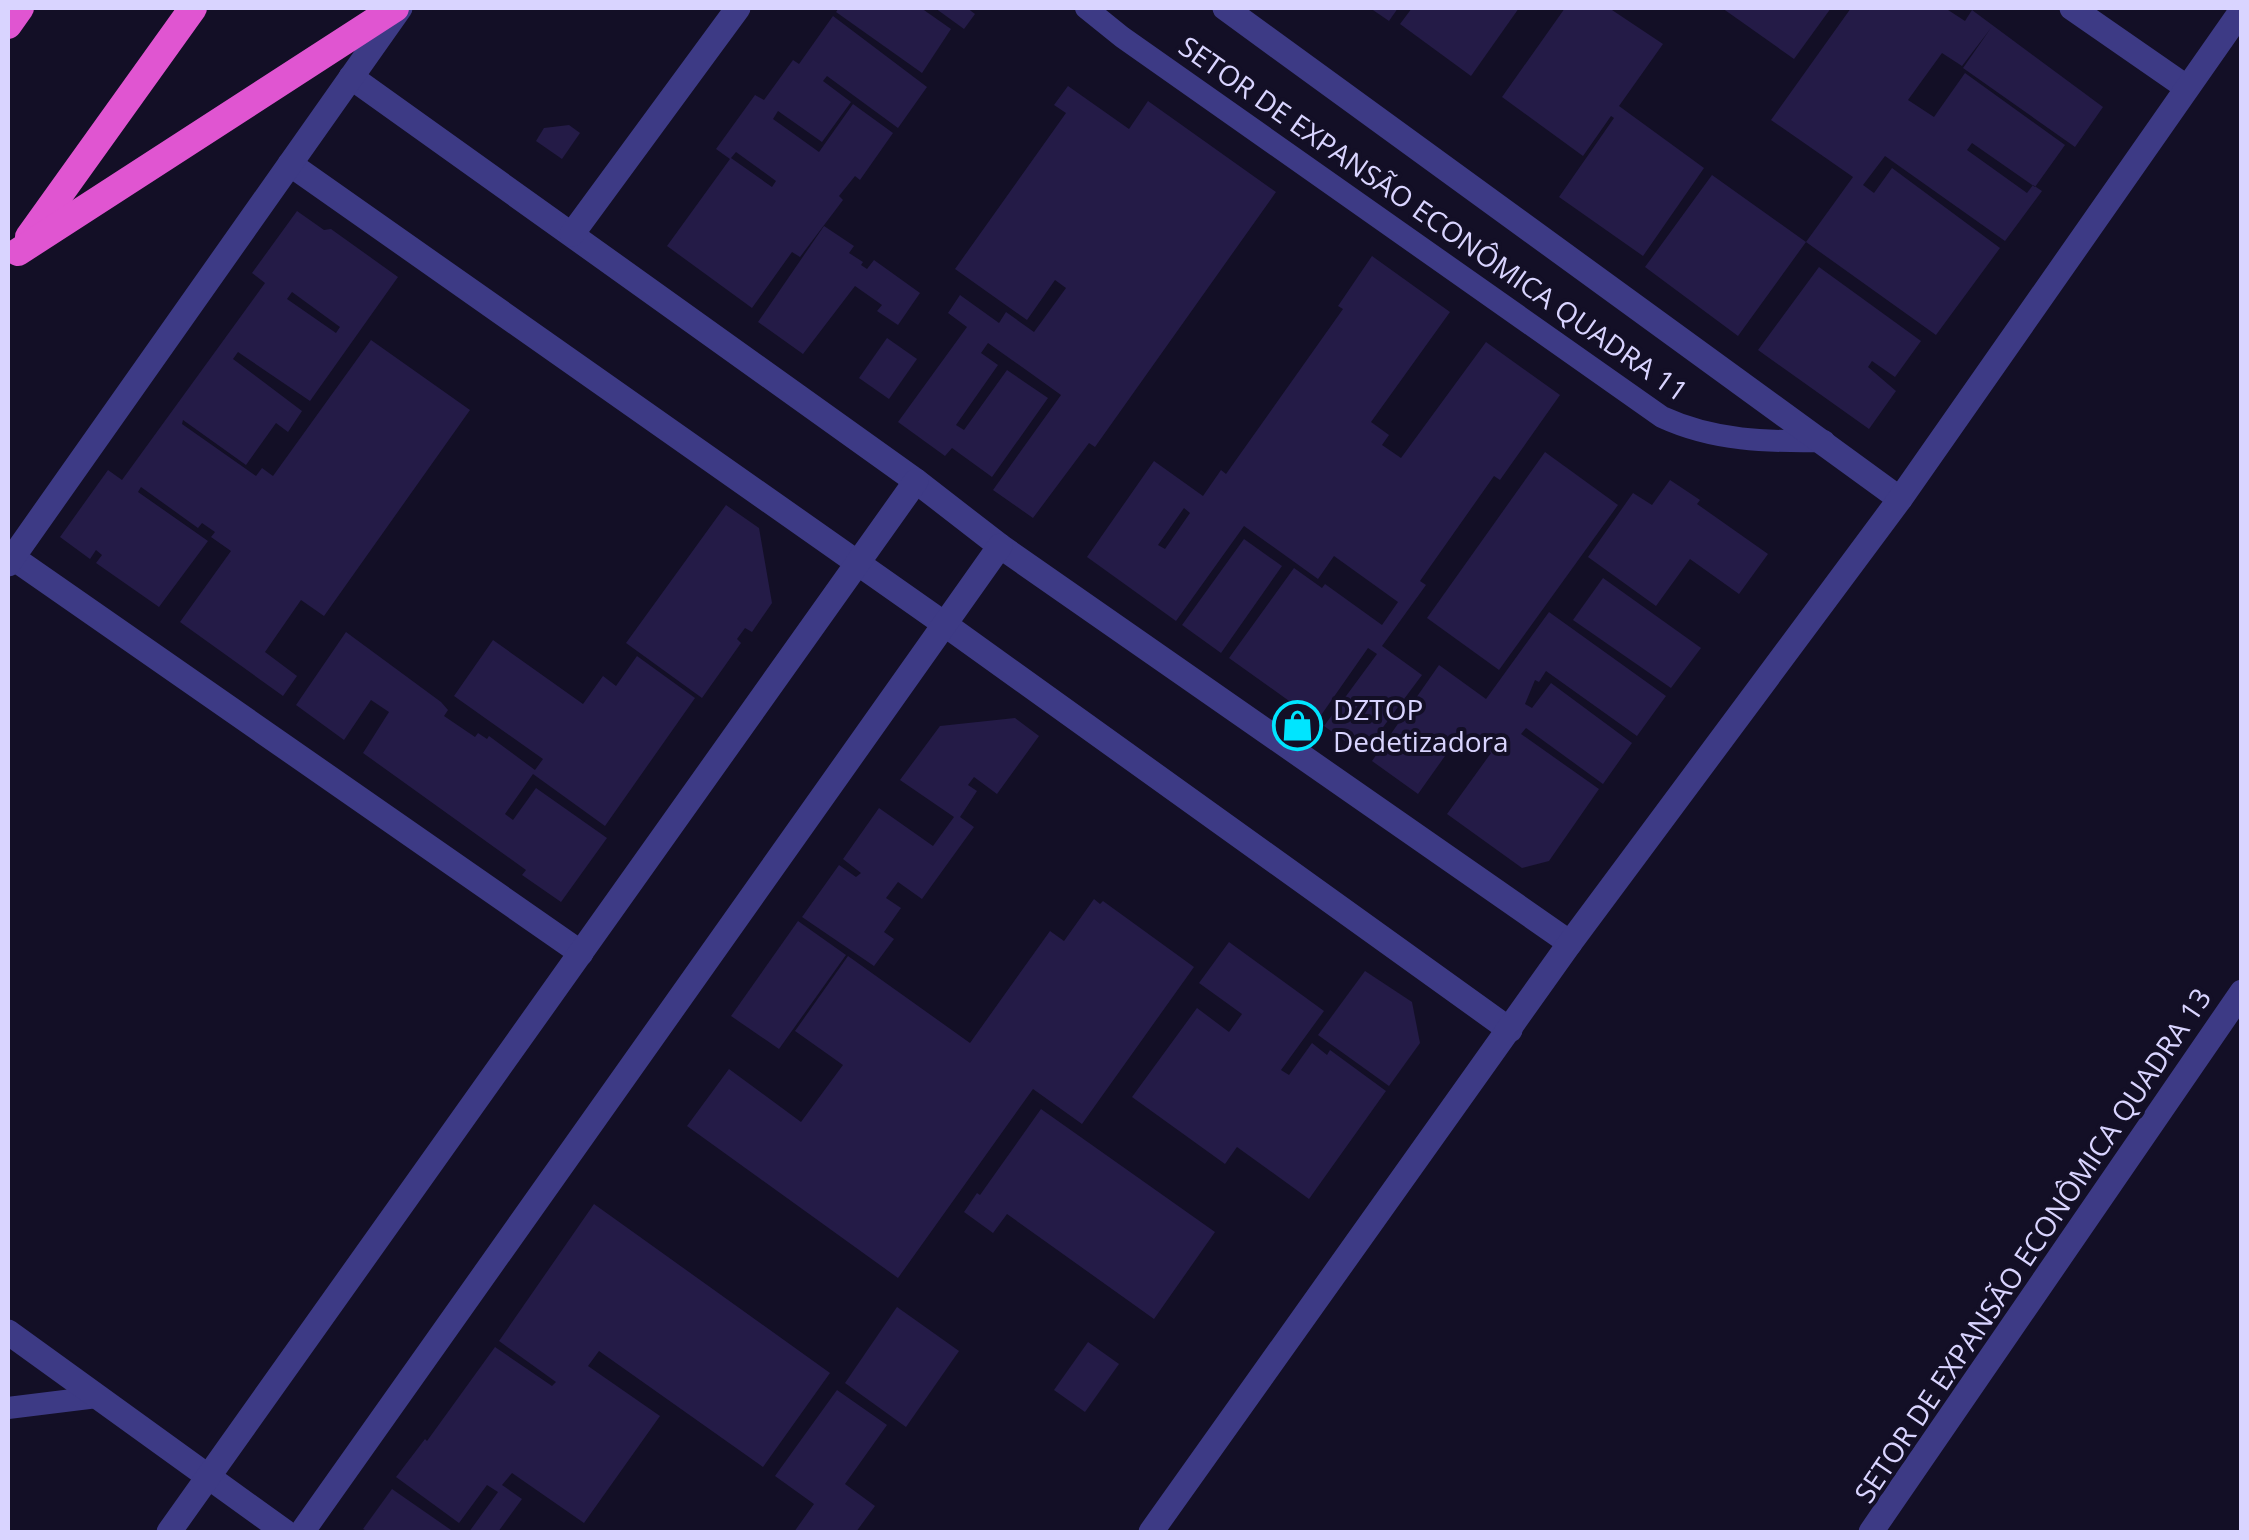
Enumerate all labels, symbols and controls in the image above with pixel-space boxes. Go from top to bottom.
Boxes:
street label: SETOR DE EXPANSÃO ECONÔMICA QUADRA 11 [1172,27,1696,409]
place label: DZTOP Dedetizadora [1333,690,1509,760]
shop icon: DZTOP Dedetizadora [1272,699,1324,751]
street label: SETOR DE EXPANSÃO ECONÔMICA QUADRA 13 [1845,980,2219,1510]

